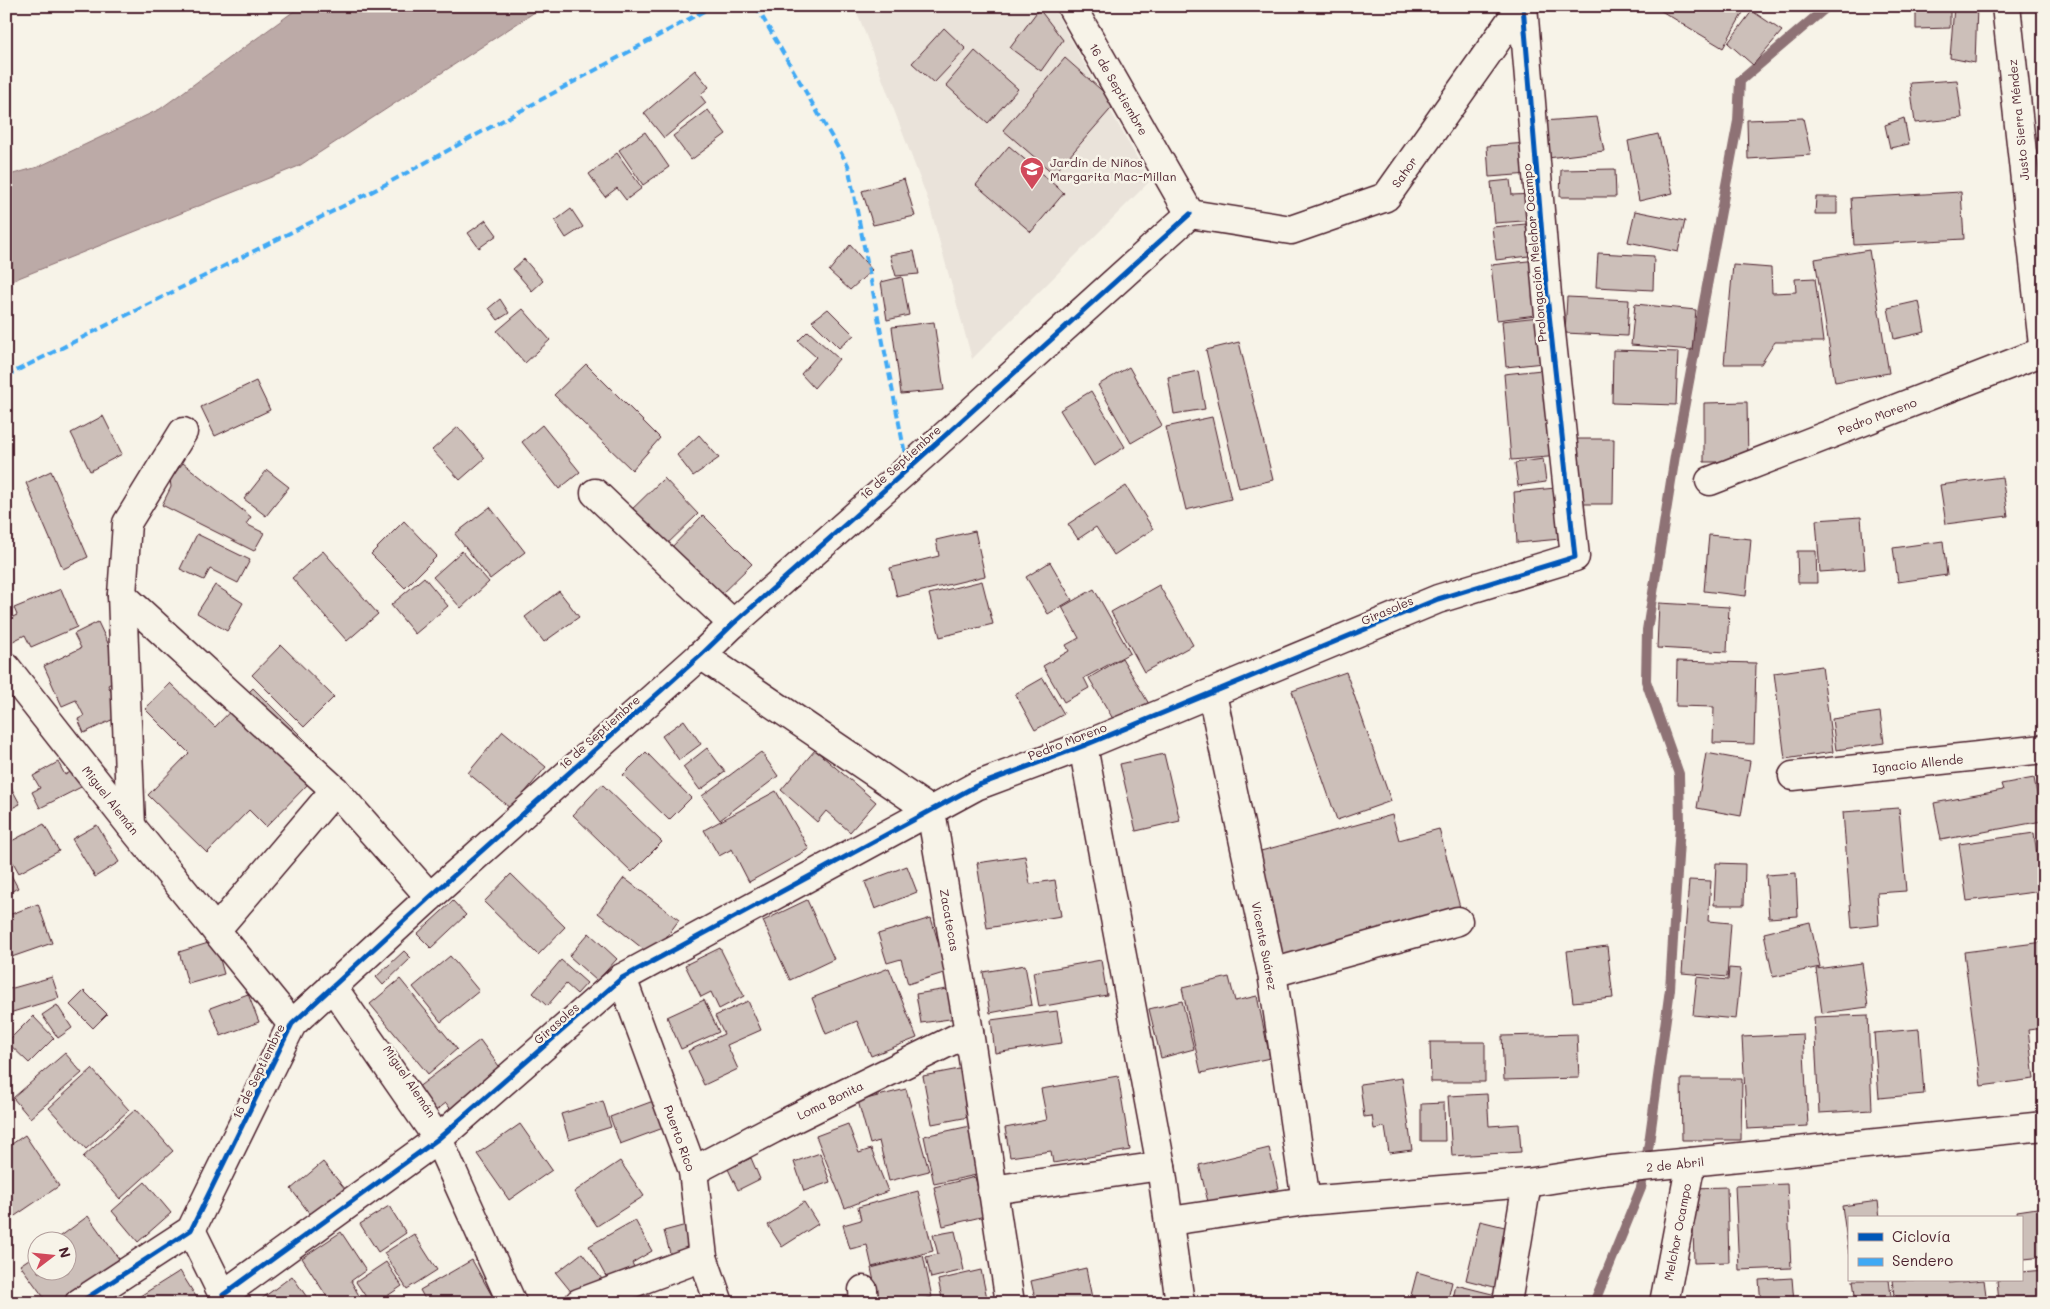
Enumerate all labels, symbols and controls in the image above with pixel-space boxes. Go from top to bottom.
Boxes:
street label: 16 de Septiembre [1086,40,1152,138]
street label: Justo Sierra Méndez [2004,58,2032,181]
street label: Sahor [1388,153,1420,191]
place label: Jardín de Niños Margarita Mac-Millan [1050,154,1176,184]
school or university icon: Jardín de Niños Margarita Mac-Millan [1019,156,1045,190]
street label: Prolongación Melchor Ocampo [1518,163,1550,343]
street label: Pedro Moreno [1835,394,1919,438]
street label: 16 de Septiembre [856,421,944,503]
street label: Girasoles [1358,592,1416,628]
street label: 16 de Septiembre [555,691,643,773]
street label: Pedro Moreno [1025,719,1109,763]
street label: Ignacio Allende [1872,750,1964,776]
street label: Miguel Alemán [79,762,143,838]
street label: Zacatecas [937,888,963,953]
street label: Vicente Suárez [1249,900,1281,992]
street label: Girasoles [530,999,582,1047]
street label: 16 de Septiembre [228,1021,288,1121]
street label: Miguel Alemán [380,1042,440,1120]
street label: Loma Bonita [794,1077,866,1123]
street label: Puerto Rico [661,1103,699,1173]
street label: 2 de Abril [1645,1153,1705,1175]
street label: Melchor Ocampo [1660,1182,1694,1282]
legend [1848,1216,2022,1282]
text: Ciclovía [1892,1226,1951,1246]
north arrow [28,1232,78,1282]
text: N [54,1245,76,1260]
text: Sendero [1892,1250,1953,1270]

